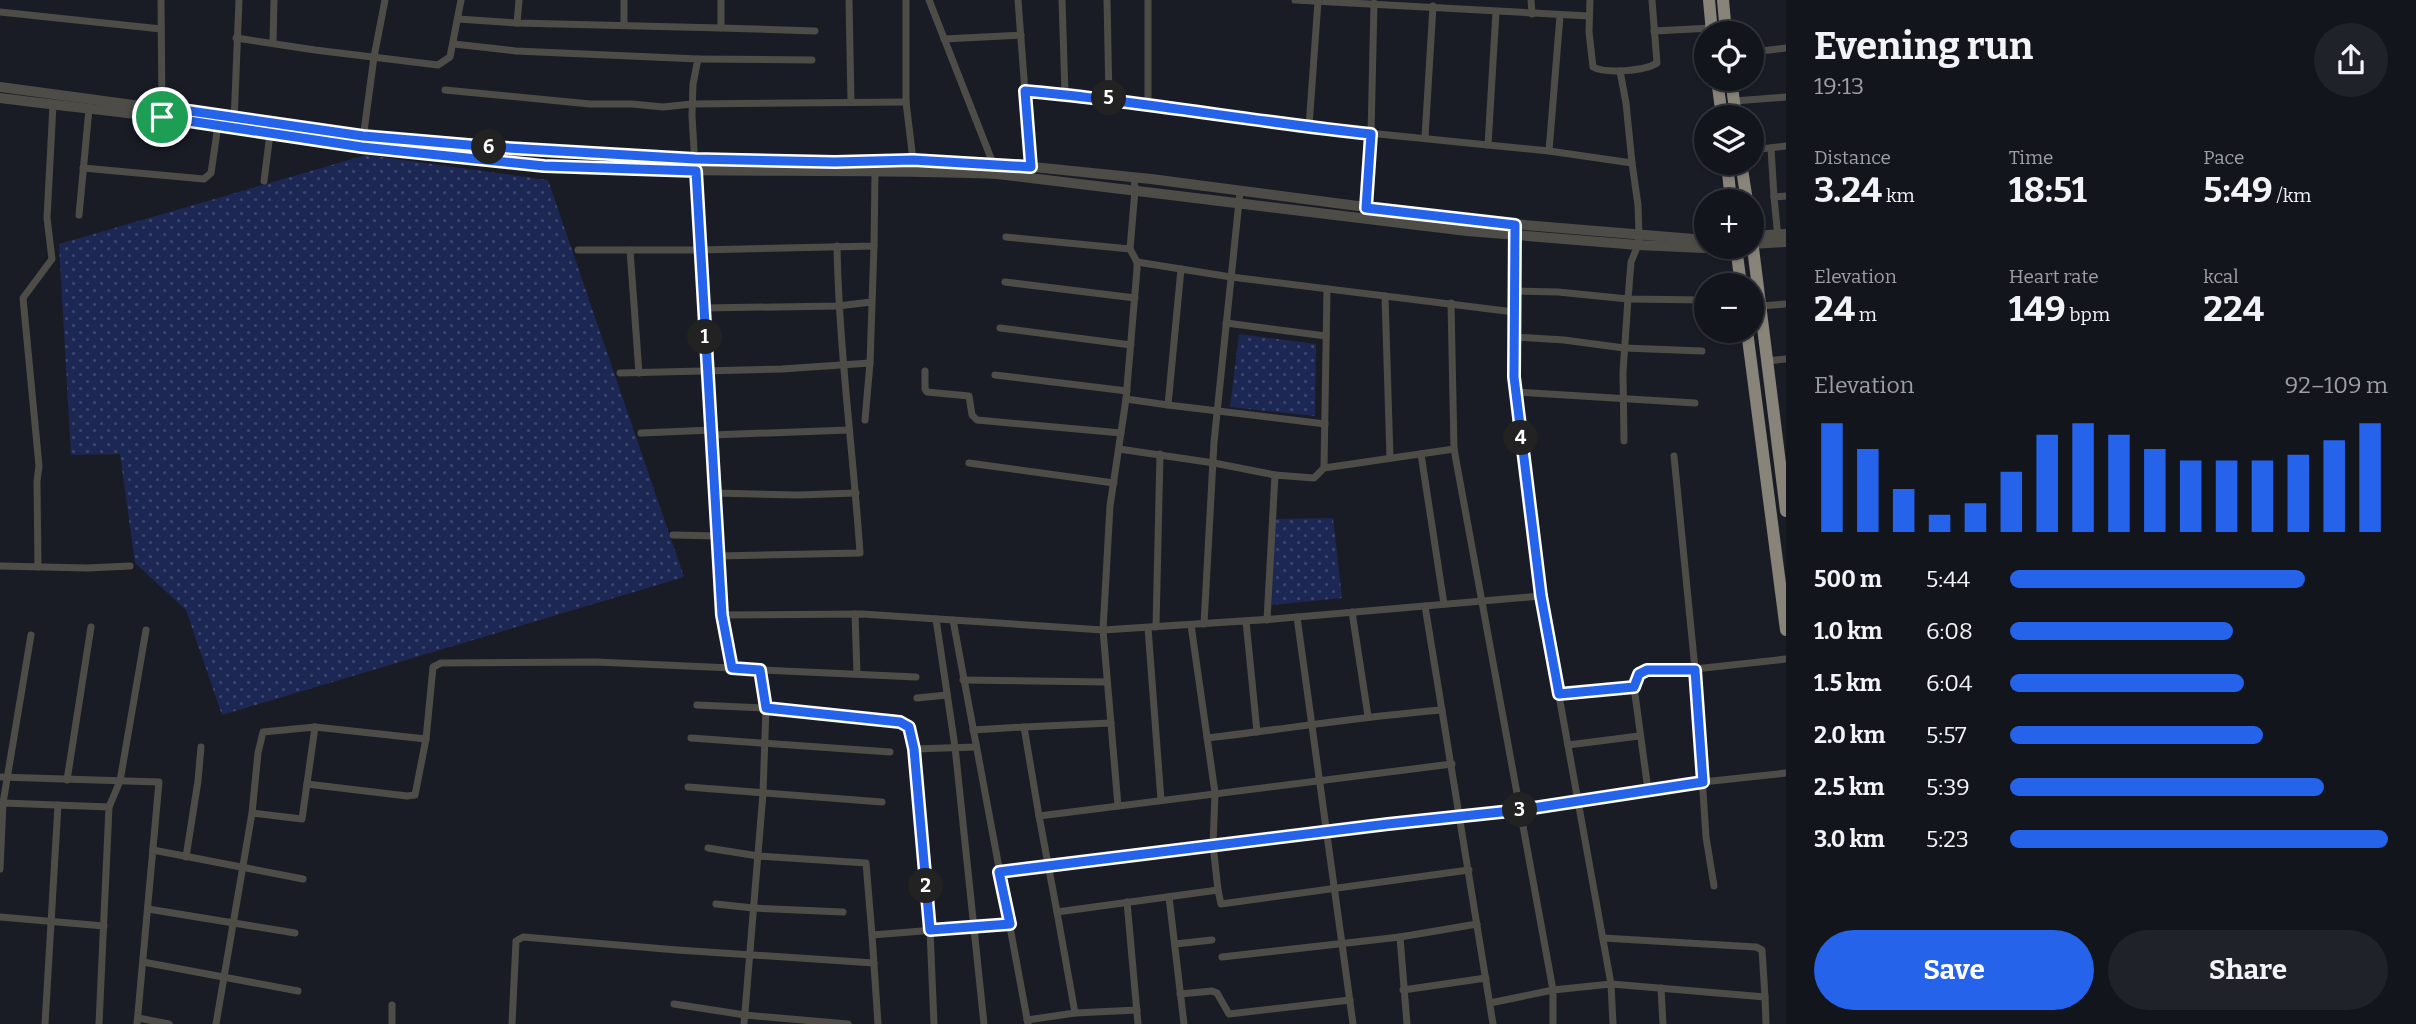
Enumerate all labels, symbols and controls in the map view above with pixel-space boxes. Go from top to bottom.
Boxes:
map controls [1694,21,1764,343]
button: locate [1694,21,1764,91]
text: Evening run [1814,23,2033,69]
button: share [2314,23,2388,97]
text: 19:13 [1814,72,1864,100]
pin: 5 [1092,80,1126,116]
text: 5 [1103,86,1114,109]
pin [132,87,192,147]
icon: arrive [143,98,181,136]
button: layers [1694,105,1764,175]
pin: 6 [472,130,506,164]
text: 6 [483,135,494,158]
text: Distance [1814,146,1891,169]
text: Time [2009,146,2054,169]
text: Pace [2203,146,2244,169]
text: 3.24 [1814,169,1882,211]
text: 18:51 [2009,169,2087,211]
text: 5:49 [2203,169,2273,211]
text: km [1882,184,1915,207]
text: /km [2273,184,2311,207]
button: + [1694,189,1764,259]
text: Elevation [1814,265,1897,288]
text: Heart rate [2009,265,2099,288]
text: kcal [2203,265,2239,288]
button: − [1694,273,1764,343]
text: 24 [1814,288,1855,330]
text: 149 [2009,288,2066,330]
text: 224 [2203,288,2264,330]
text: m [1855,303,1877,326]
text: bpm [2066,303,2110,326]
pin: 1 [688,320,722,354]
text: 1 [700,325,709,348]
text: Elevation [1814,371,1914,399]
text: 92–109 m [2285,371,2388,399]
pin: 4 [1504,420,1538,456]
text: 4 [1515,426,1526,449]
text: 500 m [1814,565,1882,593]
text: 5:44 [1926,565,1970,593]
text: 1.0 km [1814,617,1883,645]
text: 6:08 [1926,617,1973,645]
text: 1.5 km [1814,669,1881,697]
text: 6:04 [1926,669,1973,697]
text: 2.0 km [1814,721,1885,749]
text: 5:57 [1926,721,1967,749]
text: 2.5 km [1814,773,1884,801]
text: 5:39 [1926,773,1970,801]
pin: 3 [1502,792,1538,828]
text: 3 [1514,798,1525,821]
text: 3.0 km [1814,825,1885,853]
text: 5:23 [1926,825,1969,853]
pin: 2 [908,868,944,903]
text: 2 [920,874,931,897]
button: Save [1814,930,2094,1010]
button: Share [2108,930,2388,1010]

